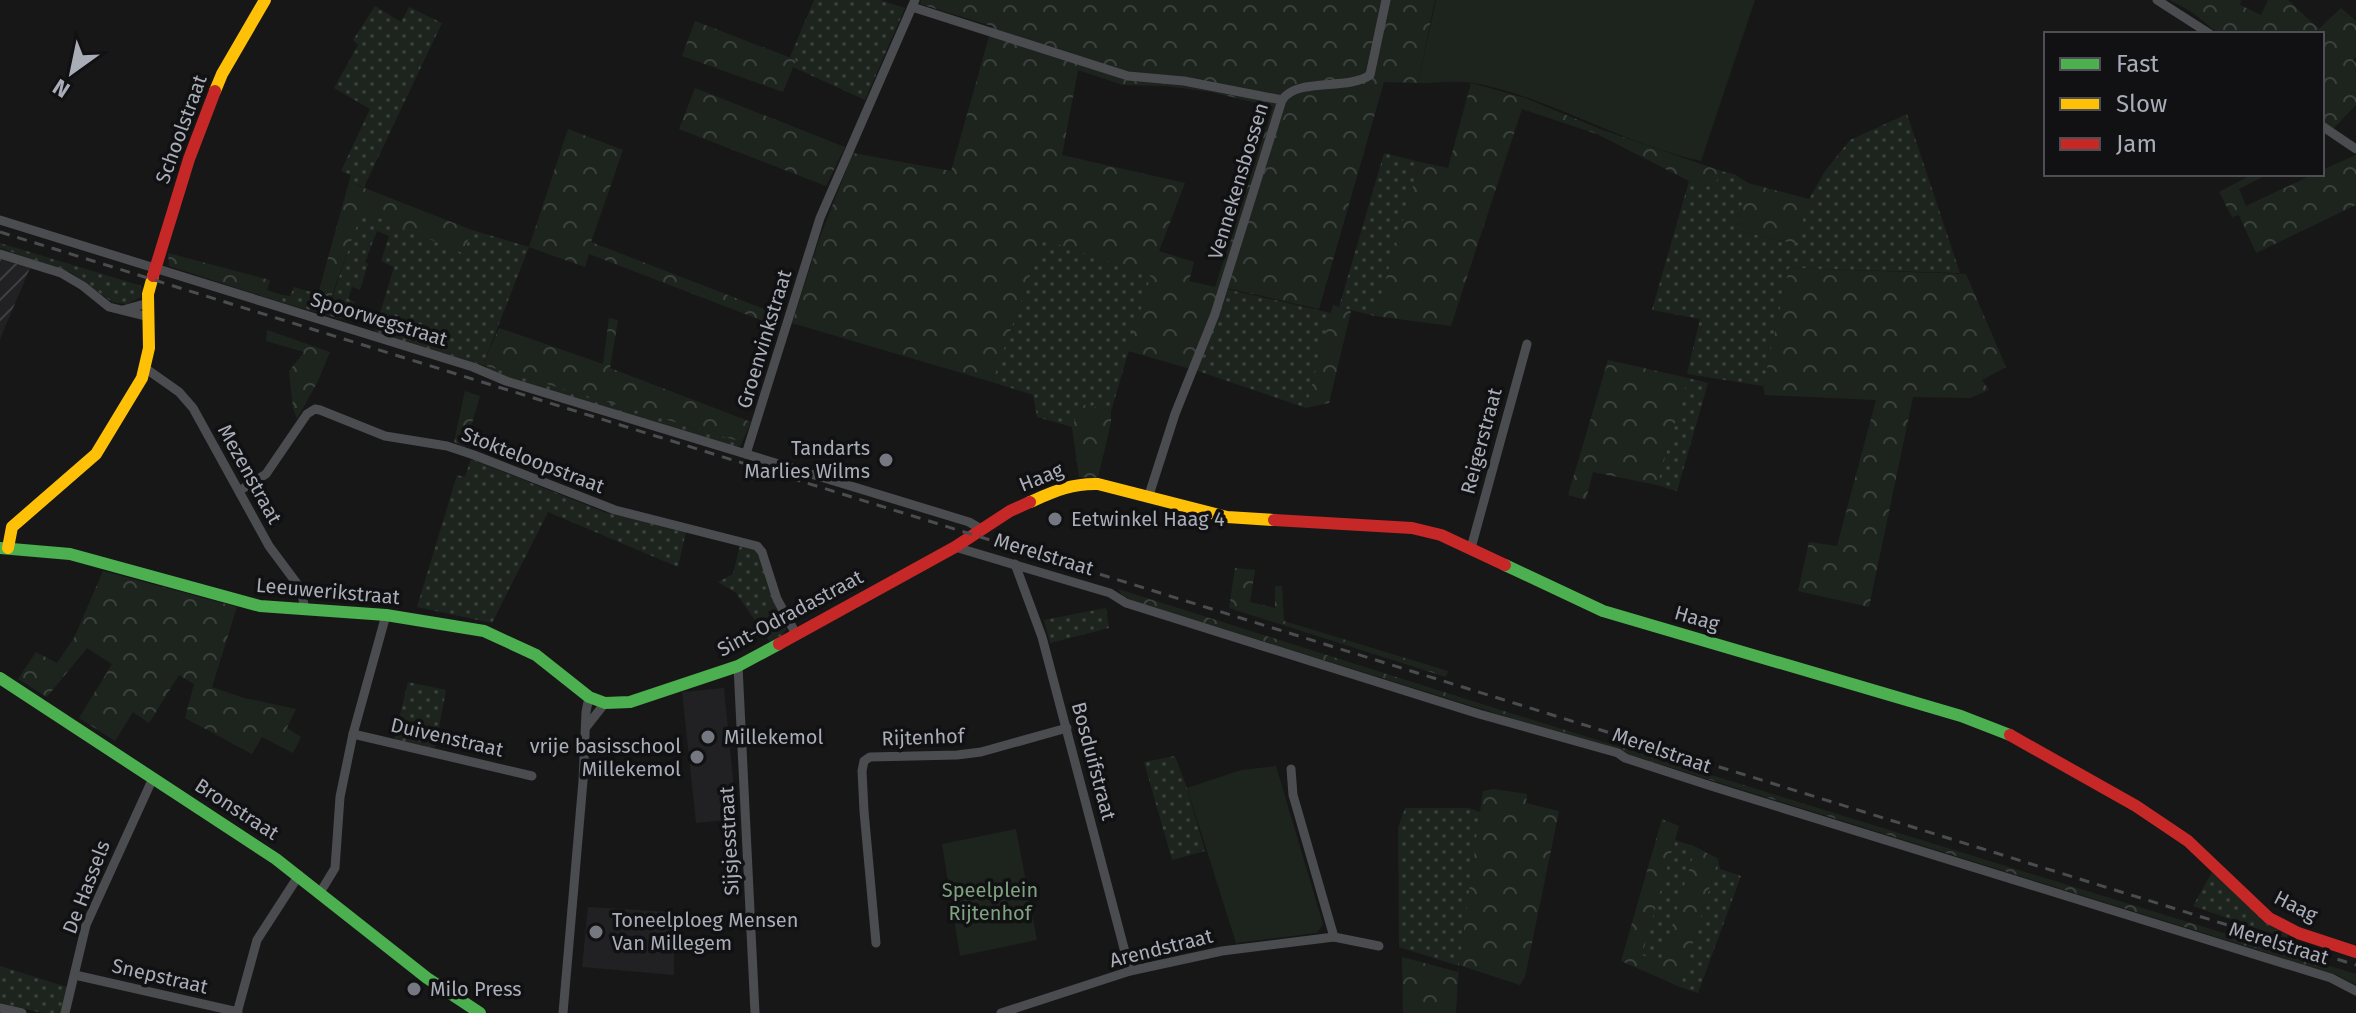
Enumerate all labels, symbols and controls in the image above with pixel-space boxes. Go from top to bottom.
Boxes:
north arrow [32,32,112,112]
legend [2044,32,2324,176]
text: Fast [2116,50,2159,78]
street label: Schoolstraat [150,71,212,187]
text: N [48,73,75,104]
text: Slow [2116,90,2167,118]
street label: Vennekensbossen [1203,100,1273,262]
text: Jam [2116,130,2157,158]
street label: Groenvinkstraat [732,266,797,411]
street label: Spoorwegstraat [308,287,451,351]
street label: Reigerstraat [1455,384,1507,497]
street label: Mezenstraat [213,420,288,529]
street label: Stokteloopstraat [458,422,609,499]
place label: Tandarts Marlies Wilms [744,436,870,483]
marker: Tandarts Marlies Wilms [877,451,895,469]
street label: Haag [1015,457,1067,497]
place label: Eetwinkel Haag 4 [1071,507,1225,531]
marker: Eetwinkel Haag 4 [1046,510,1064,528]
street label: Merelstraat [991,527,1097,581]
street label: Sint-Odradastraat [713,564,868,662]
street label: Leeuwerikstraat [255,573,402,609]
street label: Haag [1672,600,1723,636]
street label: Bosduifstraat [1067,699,1122,824]
street label: Duivenstraat [388,712,506,762]
street label: Merelstraat [1609,722,1715,778]
street label: Rijtenhof [881,724,966,750]
place label: Millekemol [724,725,823,749]
marker: Millekemol [699,728,717,746]
place label: vrije basisschool Millekemol [530,734,681,781]
marker: vrije basisschool Millekemol [688,748,706,766]
street label: Bronstraat [191,773,284,845]
street label: Sijsjesstraat [714,785,744,896]
street label: De Hassels [57,837,115,937]
park label: Speelplein Rijtenhof [942,878,1038,925]
street label: Haag [2270,885,2322,927]
place label: Toneelploeg Mensen Van Millegem [612,908,798,955]
street label: Merelstraat [2226,916,2332,970]
marker: Toneelploeg Mensen Van Millegem [587,923,605,941]
street label: Arendstraat [1107,923,1216,972]
street label: Snepstraat [110,953,211,999]
place label: Milo Press [430,977,522,1001]
marker: Milo Press [405,980,423,998]

